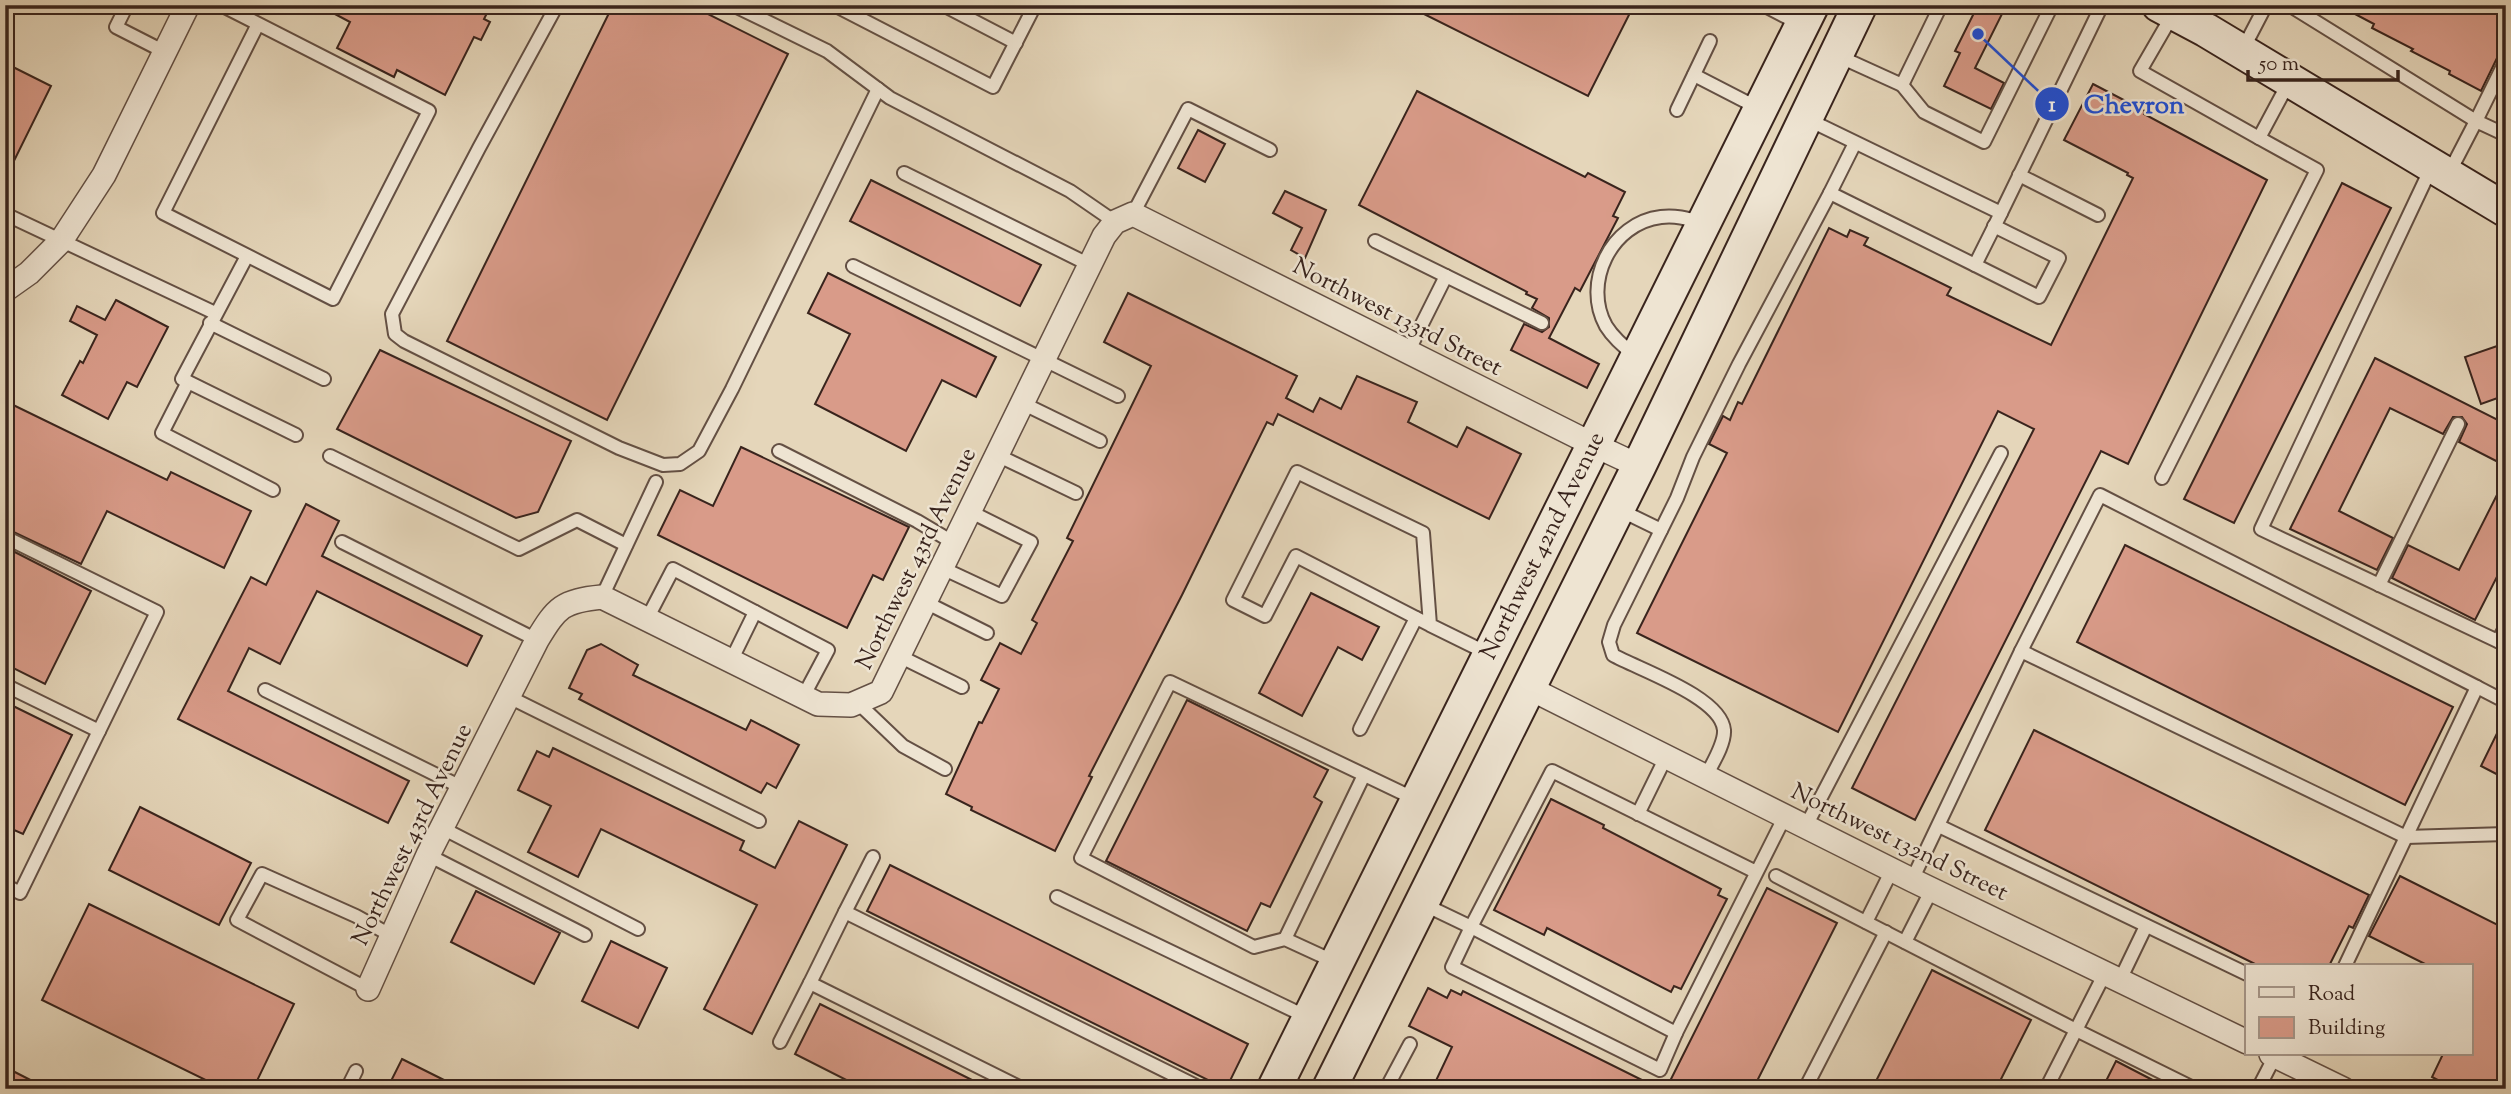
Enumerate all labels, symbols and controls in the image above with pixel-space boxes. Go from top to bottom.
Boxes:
scale bar [2248,38,2399,82]
text: 50 m [2258,50,2299,80]
callout: Chevron [2034,80,2198,127]
text: Chevron [2084,88,2185,125]
text: 1 [2048,91,2056,121]
street label: Northwest 133rd Street [1286,250,1508,386]
street label: Northwest 42nd Avenue [1473,426,1614,666]
street label: Northwest 43rd Avenue [848,442,986,676]
street label: Northwest 43rd Avenue [344,718,482,952]
street label: Northwest 132nd Street [1785,776,2013,910]
legend [2245,964,2472,1056]
text: Road [2308,980,2355,1010]
text: Building [2308,1014,2385,1044]

